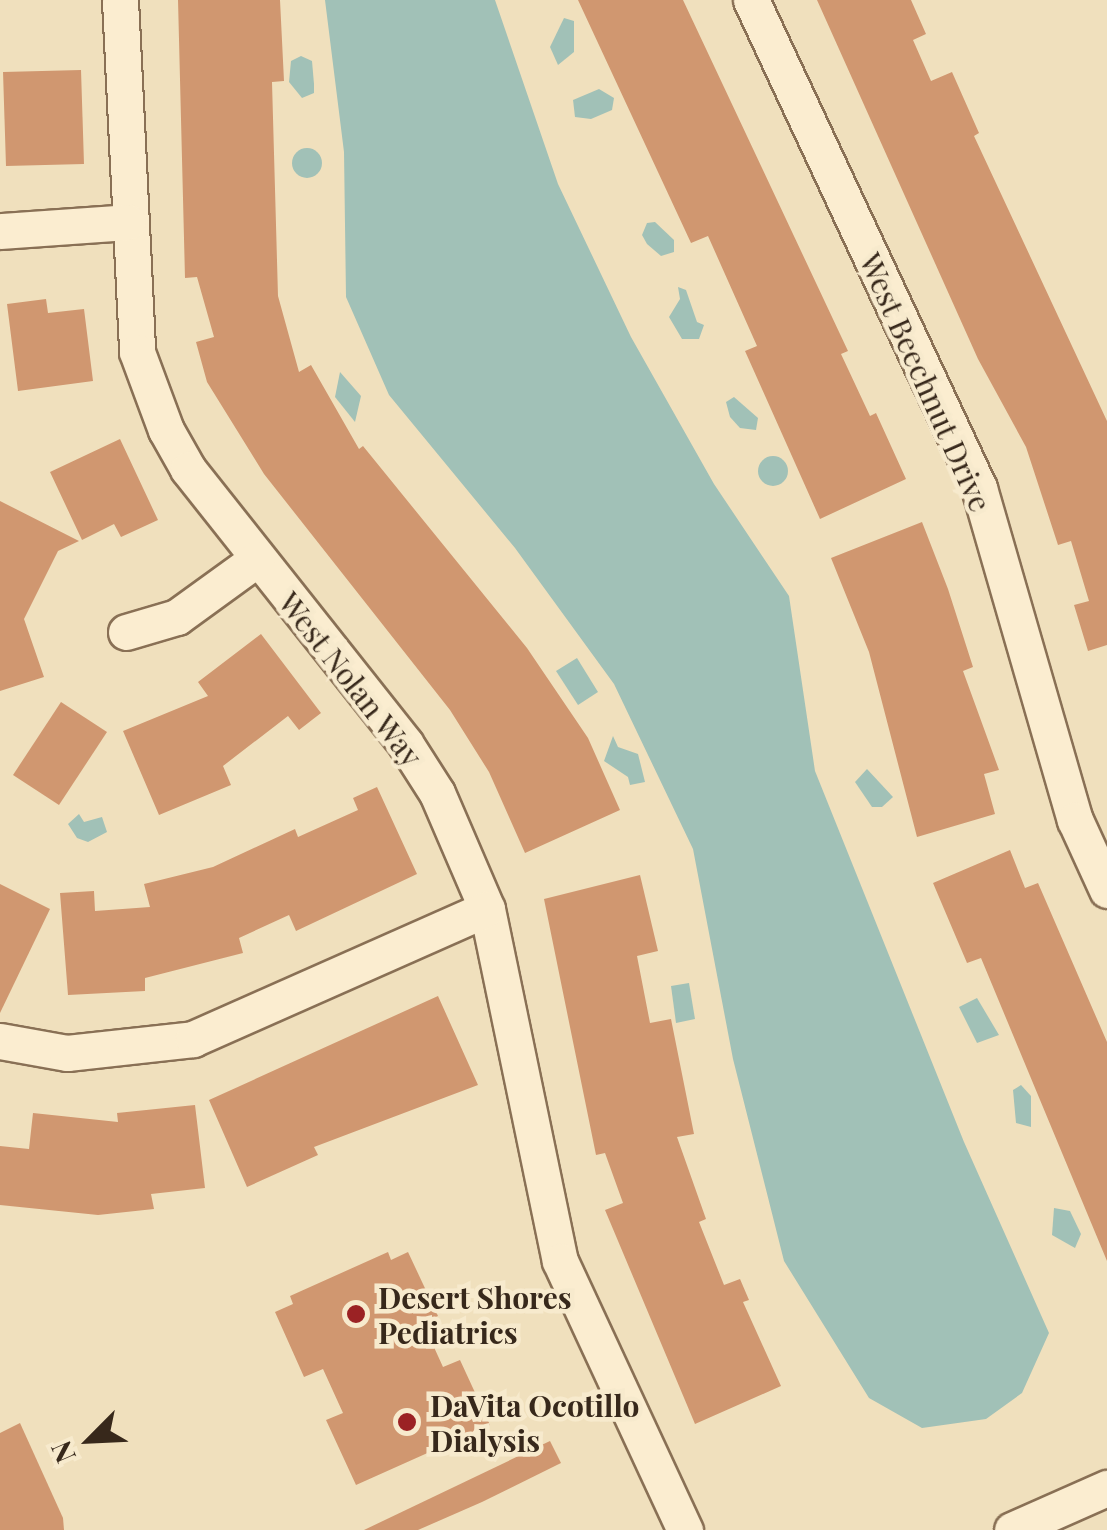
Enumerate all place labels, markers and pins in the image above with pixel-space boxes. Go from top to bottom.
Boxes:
place label: Desert Shores Pediatrics [378,1279,572,1350]
marker: Desert Shores Pediatrics [343,1301,369,1327]
place label: DaVita Ocotillo Dialysis [430,1387,640,1458]
marker: DaVita Ocotillo Dialysis [394,1409,420,1435]

